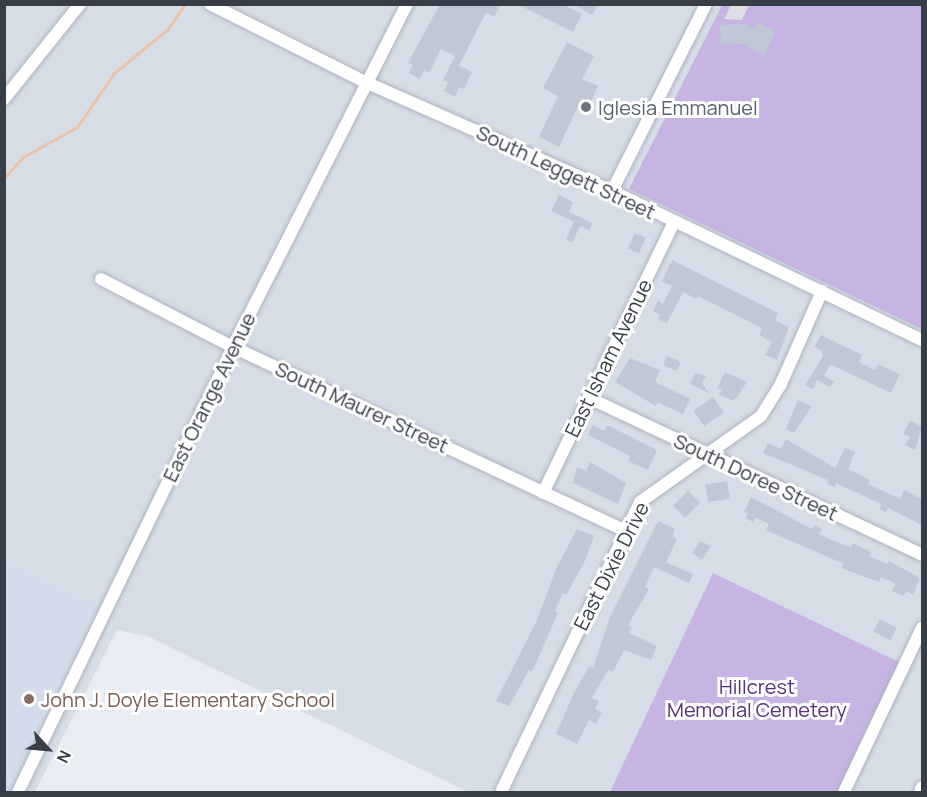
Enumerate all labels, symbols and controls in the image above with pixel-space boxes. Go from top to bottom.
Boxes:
place label: Iglesia Emmanuel [598,95,758,119]
marker: Iglesia Emmanuel [579,100,593,114]
street label: South Leggett Street [473,120,659,224]
street label: East Isham Avenue [559,275,657,441]
street label: East Orange Avenue [158,308,260,486]
street label: South Maurer Street [272,356,452,458]
street label: South Doree Street [670,428,842,526]
street label: East Dixie Drive [568,498,654,634]
park label: Hillcrest Memorial Cemetery [667,675,847,722]
place label: John J. Doyle Elementary School [41,687,335,711]
marker: John J. Doyle Elementary School [22,692,36,706]
north arrow [18,719,78,779]
text: N [52,747,77,767]

